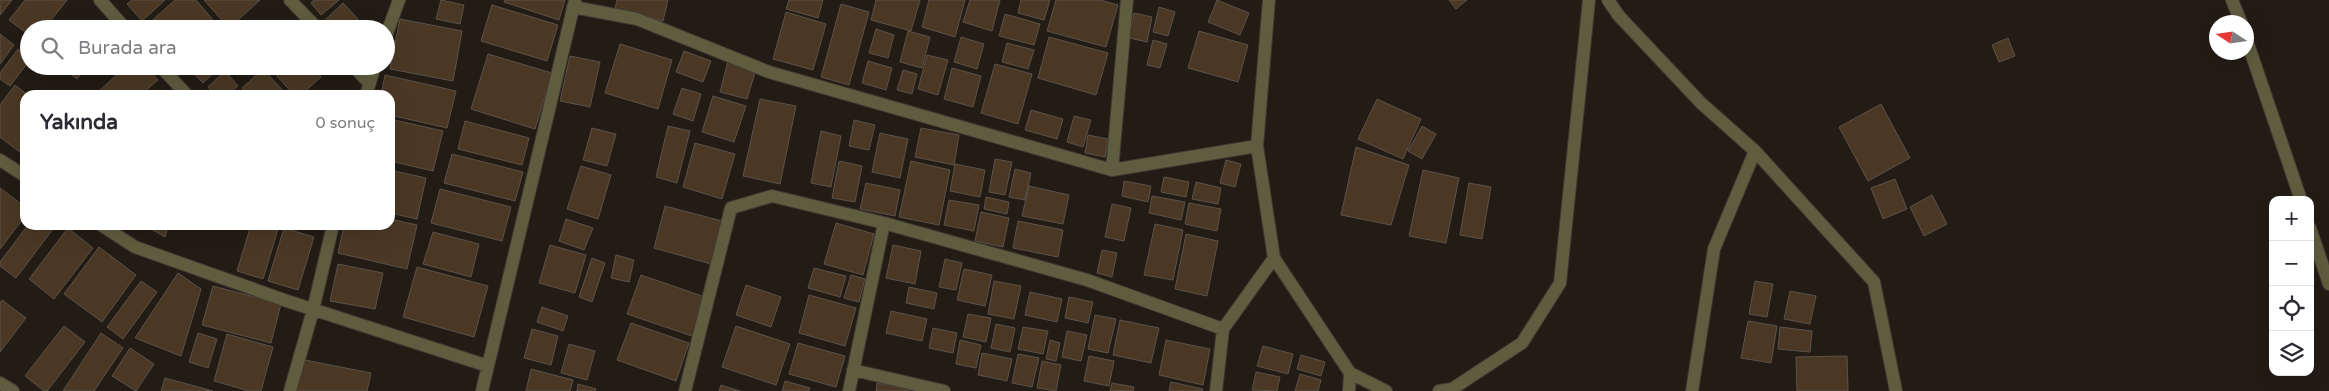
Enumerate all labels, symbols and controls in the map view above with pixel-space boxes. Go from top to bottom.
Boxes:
north arrow [2209,15,2254,60]
search box [20,20,395,75]
icon: search [38,34,66,62]
text: Burada ara [78,37,177,59]
text: Yakında [40,110,118,135]
text: 0 sonuç [315,113,375,133]
map controls [2269,196,2314,376]
button: + [2269,196,2314,241]
button: − [2269,241,2314,286]
button: locate [2269,286,2314,331]
button: layers [2269,331,2314,376]

